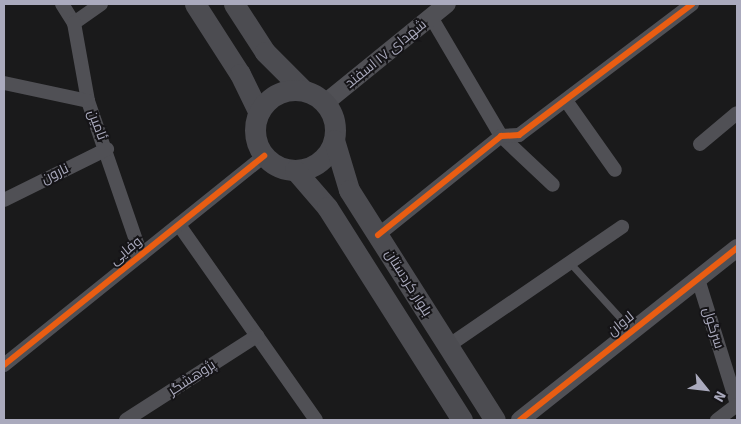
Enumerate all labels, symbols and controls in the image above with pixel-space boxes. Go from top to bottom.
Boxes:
street label: شهدای ۱۷ اسفند [342,16,430,92]
street label: ئامین [84,108,110,142]
street label: نارون [39,160,71,188]
street label: وفایی [107,233,145,269]
street label: بلوار کردستان [381,247,435,319]
street label: سرگول [699,305,727,351]
street label: لاوان [604,308,638,340]
street label: پژوهشگر [165,357,219,399]
north arrow [681,364,731,414]
text: N [710,388,729,405]

